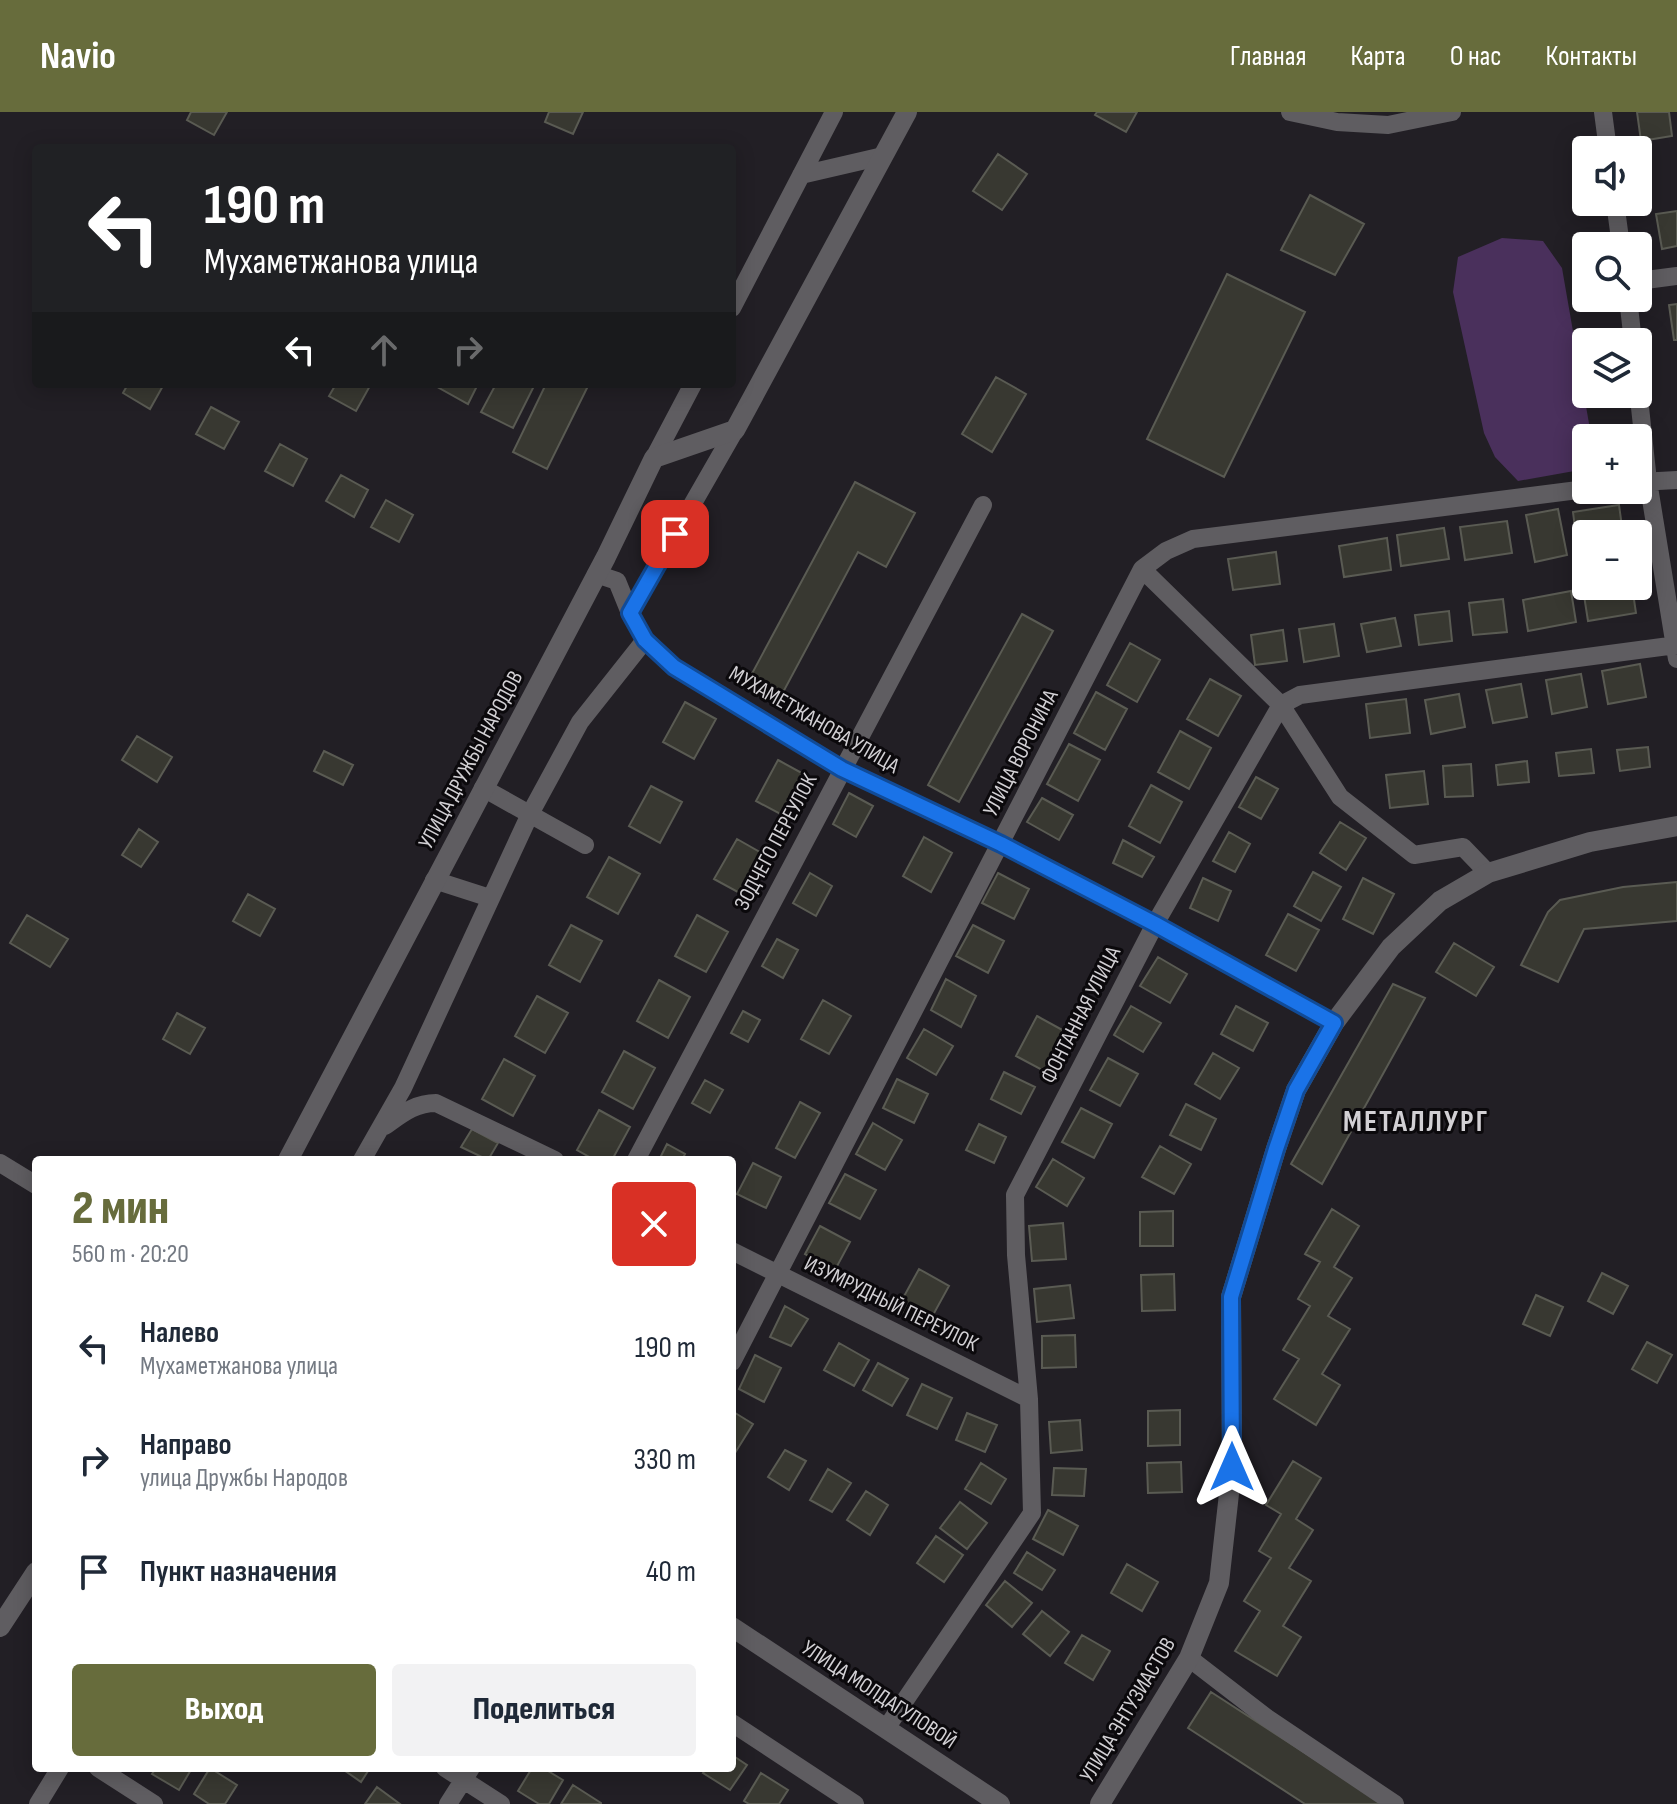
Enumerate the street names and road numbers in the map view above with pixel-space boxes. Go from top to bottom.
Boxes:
street label: МУХАМЕТЖАНОВА УЛИЦА [724,660,904,780]
street label: УЛИЦА ДРУЖБЫ НАРОДОВ [413,667,529,853]
street label: УЛИЦА ВОРОНИНА [978,685,1065,821]
street label: ЗОДЧЕГО ПЕРЕУЛОК [729,769,823,915]
street label: ФОНТАННАЯ УЛИЦА [1035,942,1127,1088]
street label: ИЗУМРУДНЫЙ ПЕРЕУЛОК [800,1250,982,1358]
street label: УЛИЦА ЭНТУЗИАСТОВ [1074,1633,1182,1787]
street label: УЛИЦА МОЛДАГУЛОВОЙ [796,1635,962,1755]

